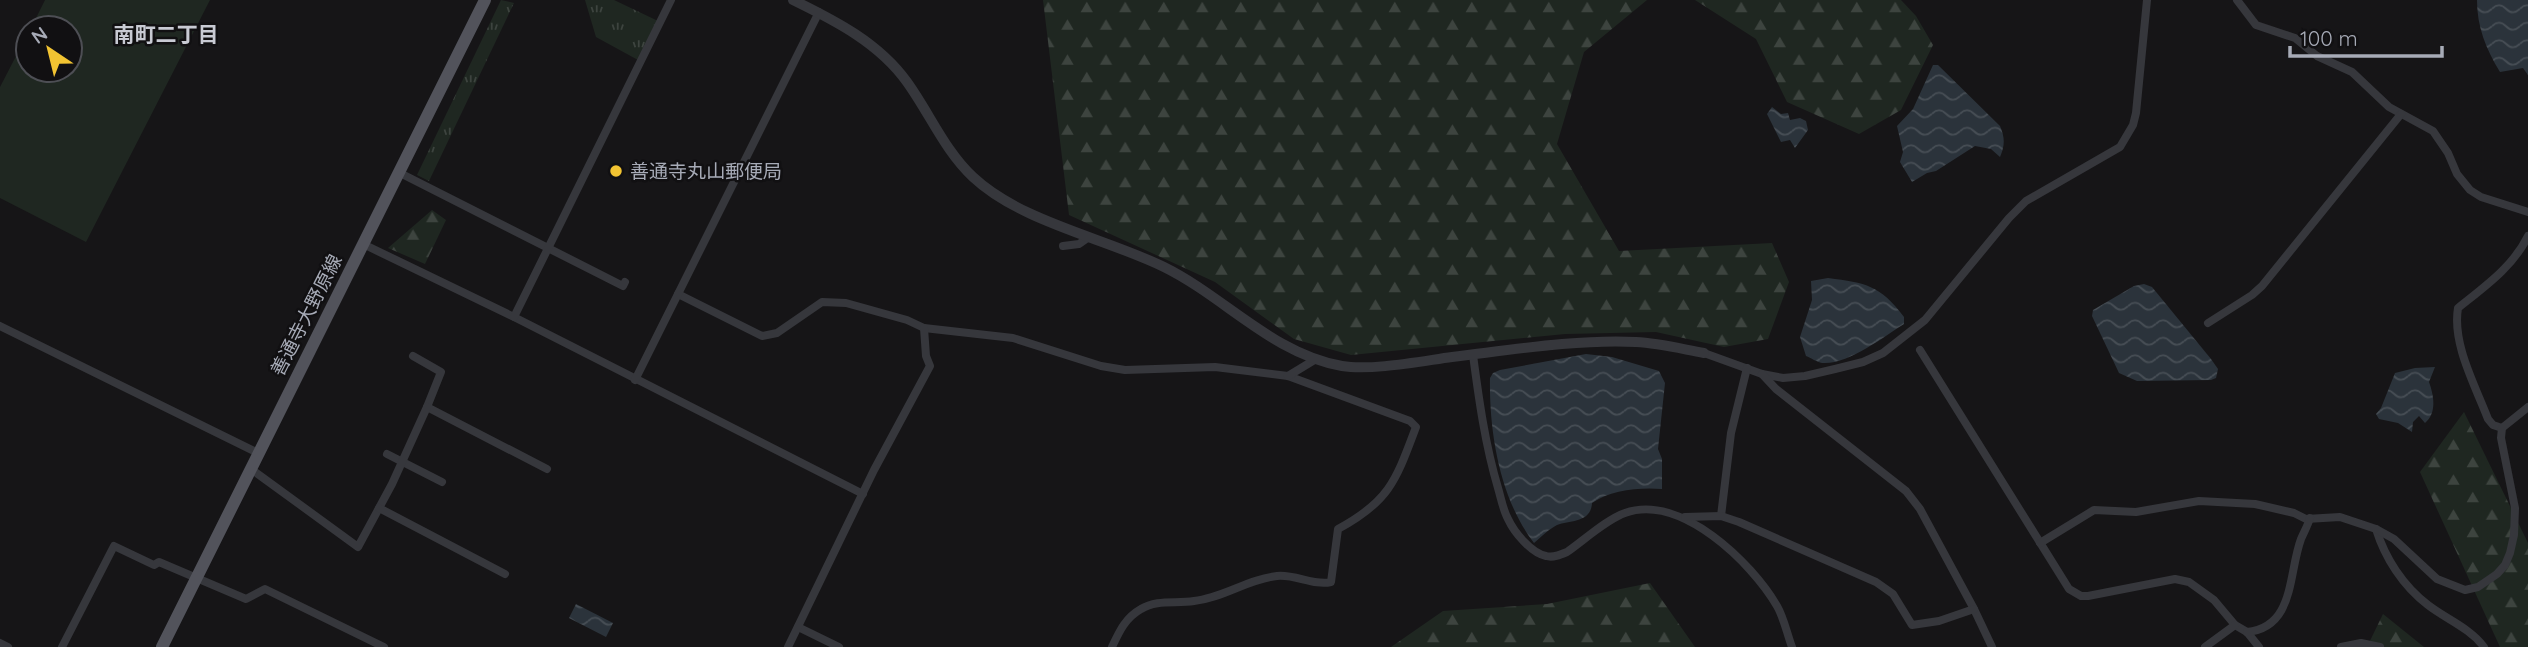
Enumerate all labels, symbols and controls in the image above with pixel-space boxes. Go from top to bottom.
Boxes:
north arrow [14,14,84,84]
scale bar [2290,14,2442,58]
text: N [27,21,52,49]
district label: 南町二丁目 [114,21,219,47]
text: 100 m [2300,25,2358,51]
place label: 善通寺丸山郵便局 [630,159,782,183]
marker: 善通寺丸山郵便局 [608,163,624,179]
street label: 善通寺大野原線 [265,250,347,380]

